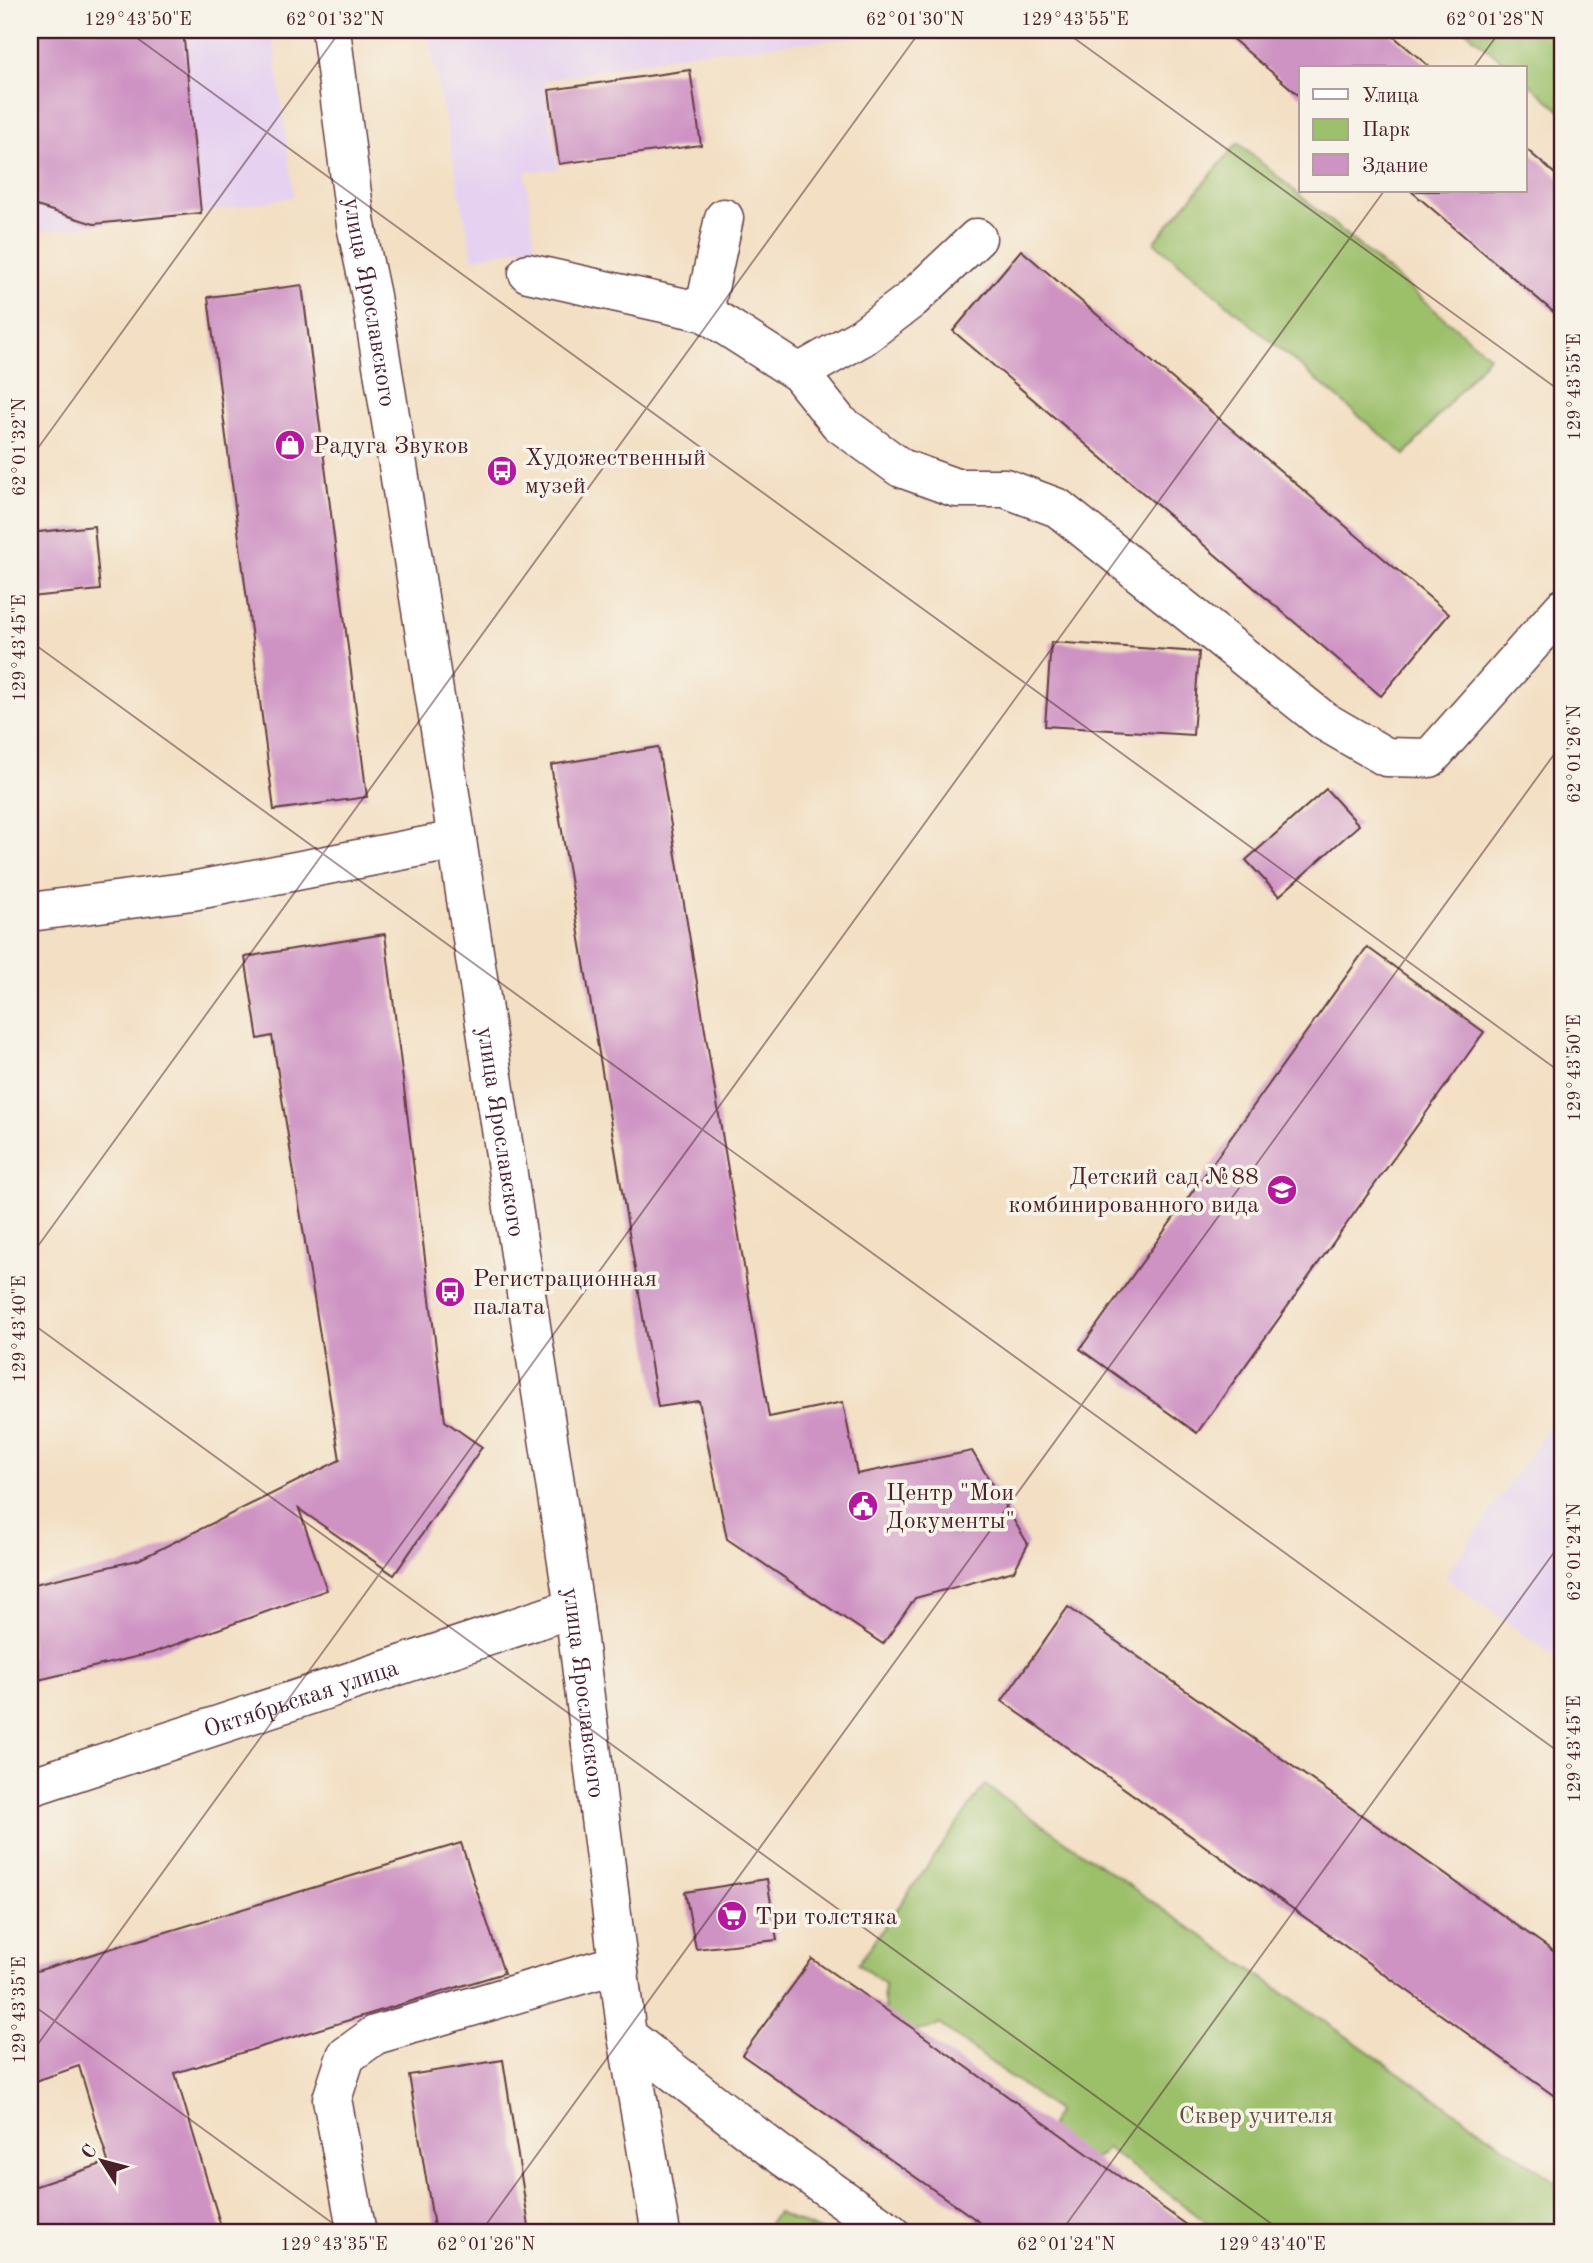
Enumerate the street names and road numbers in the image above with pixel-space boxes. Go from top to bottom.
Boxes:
street label: улица Ярославского [339,196,398,409]
street label: улица Ярославского [472,1025,527,1239]
street label: улица Ярославского [557,1586,607,1800]
street label: Октябрьская улица [201,1657,402,1743]

